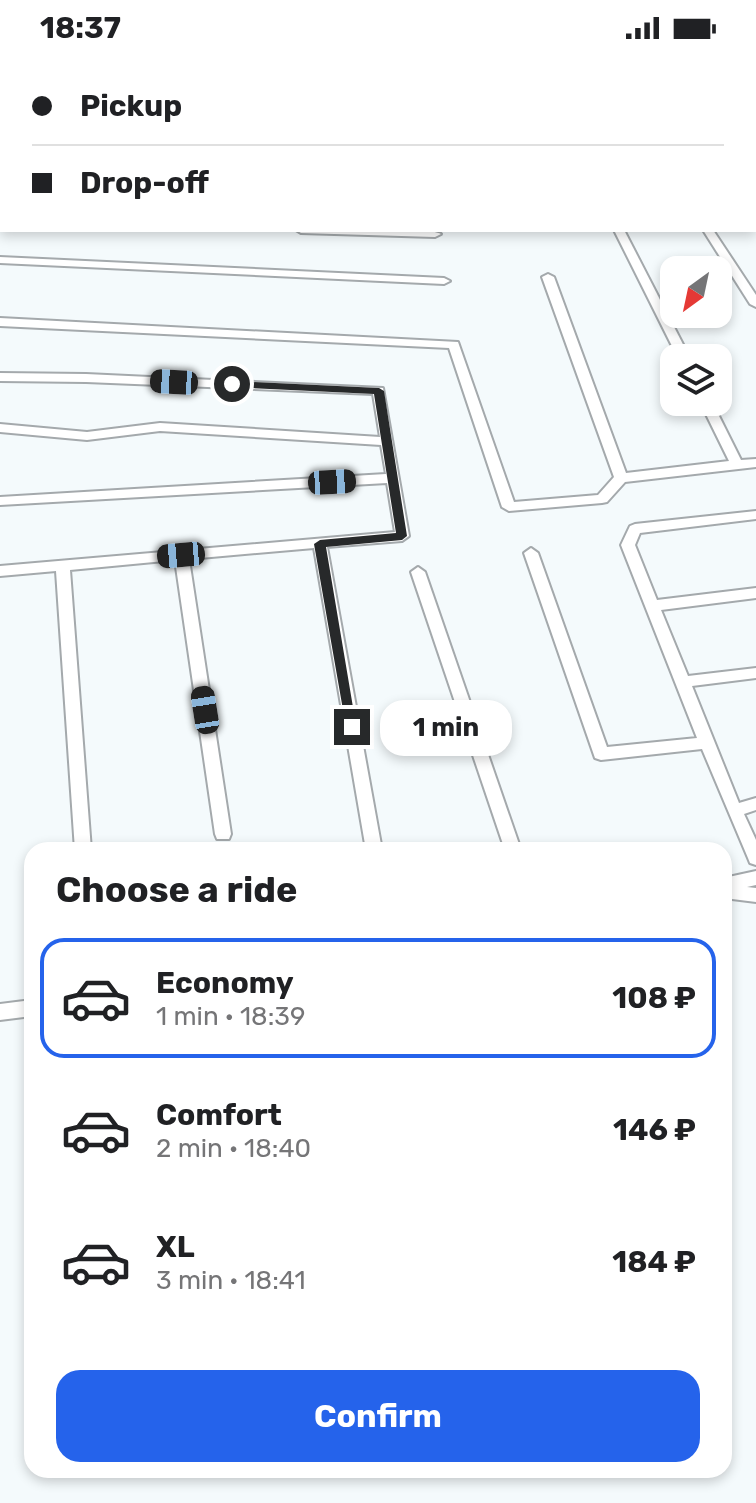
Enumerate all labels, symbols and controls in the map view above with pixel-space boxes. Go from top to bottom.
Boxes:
text: 18:37 [40,10,121,46]
text: Pickup [80,88,182,124]
text: Drop-off [80,165,209,201]
north arrow [660,256,732,328]
map controls [660,256,732,416]
button: layers [660,344,732,416]
route start [214,366,250,402]
car [149,369,199,395]
car [307,469,357,495]
car [156,541,206,569]
car [189,684,221,736]
callout: 1 min [380,699,512,755]
route end [334,709,370,745]
text: 1 min [413,712,479,743]
text: Choose a ride [56,868,297,911]
icon: car [60,962,132,1034]
text: Economy [156,965,294,1001]
text: 108 ₽ [612,980,696,1016]
text: 1 min · 18:39 [156,1001,305,1032]
icon: car [60,1094,132,1166]
text: Comfort [156,1097,282,1133]
text: 146 ₽ [613,1112,696,1148]
text: 2 min · 18:40 [156,1133,311,1164]
icon: car [60,1226,132,1298]
text: XL [156,1229,195,1265]
text: 184 ₽ [612,1244,696,1280]
text: 3 min · 18:41 [156,1265,306,1296]
button: Confirm [56,1370,700,1462]

